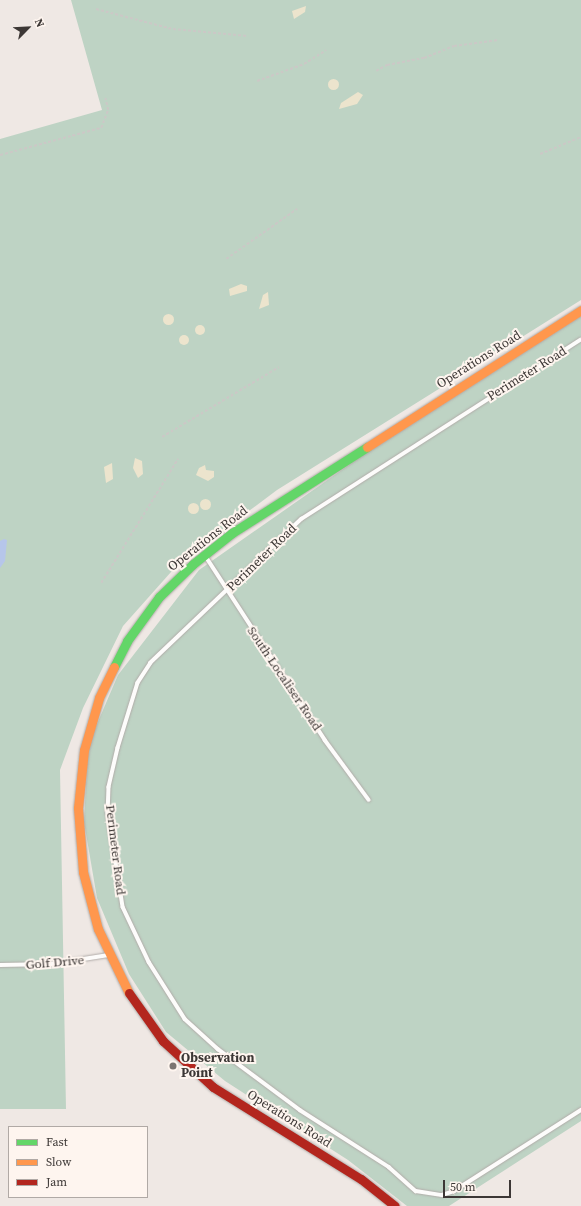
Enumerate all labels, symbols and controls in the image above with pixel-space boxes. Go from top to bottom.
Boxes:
north arrow [8,8,48,48]
text: N [31,16,48,30]
street label: Operations Road [434,328,524,392]
street label: Perimeter Road [484,343,570,405]
street label: Operations Road [165,503,251,575]
street label: Perimeter Road [224,521,300,595]
street label: South Localiser Road [243,624,325,734]
street label: Perimeter Road [102,804,128,896]
street label: Golf Drive [25,953,85,973]
place label: Observation Point [181,1051,254,1082]
marker: Observation Point [168,1061,178,1071]
street label: Operations Road [244,1087,334,1151]
legend [8,1126,148,1198]
text: Fast [46,1134,68,1150]
text: Slow [46,1154,71,1170]
scale bar [445,1172,513,1198]
text: Jam [46,1174,67,1190]
text: 50 m [450,1179,476,1195]

